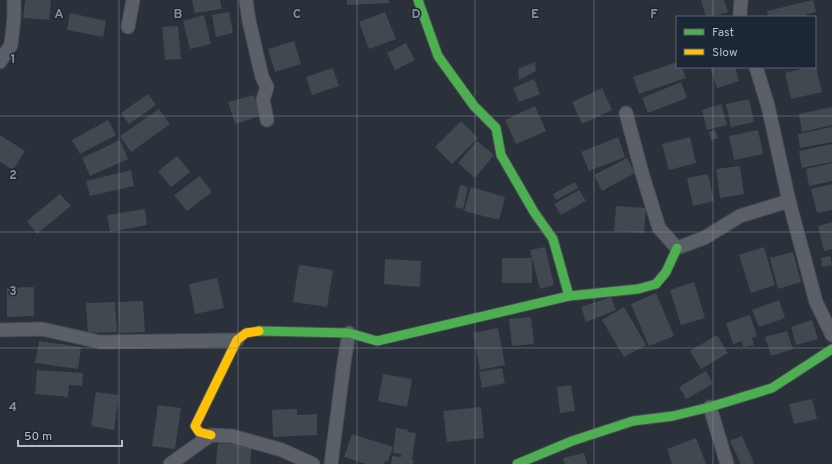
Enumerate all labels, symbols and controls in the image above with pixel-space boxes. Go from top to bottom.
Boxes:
text: A [54,7,64,23]
text: B [174,7,183,23]
text: C [293,7,301,23]
text: D [411,7,421,23]
text: E [531,7,539,23]
text: F [650,7,658,23]
legend [676,16,816,68]
text: Fast [712,25,734,41]
text: Slow [712,45,738,61]
text: 1 [10,52,16,68]
text: 2 [9,168,17,184]
text: 3 [9,284,17,300]
text: 4 [9,400,17,416]
scale bar [18,422,122,448]
text: 50 m [24,429,52,445]

